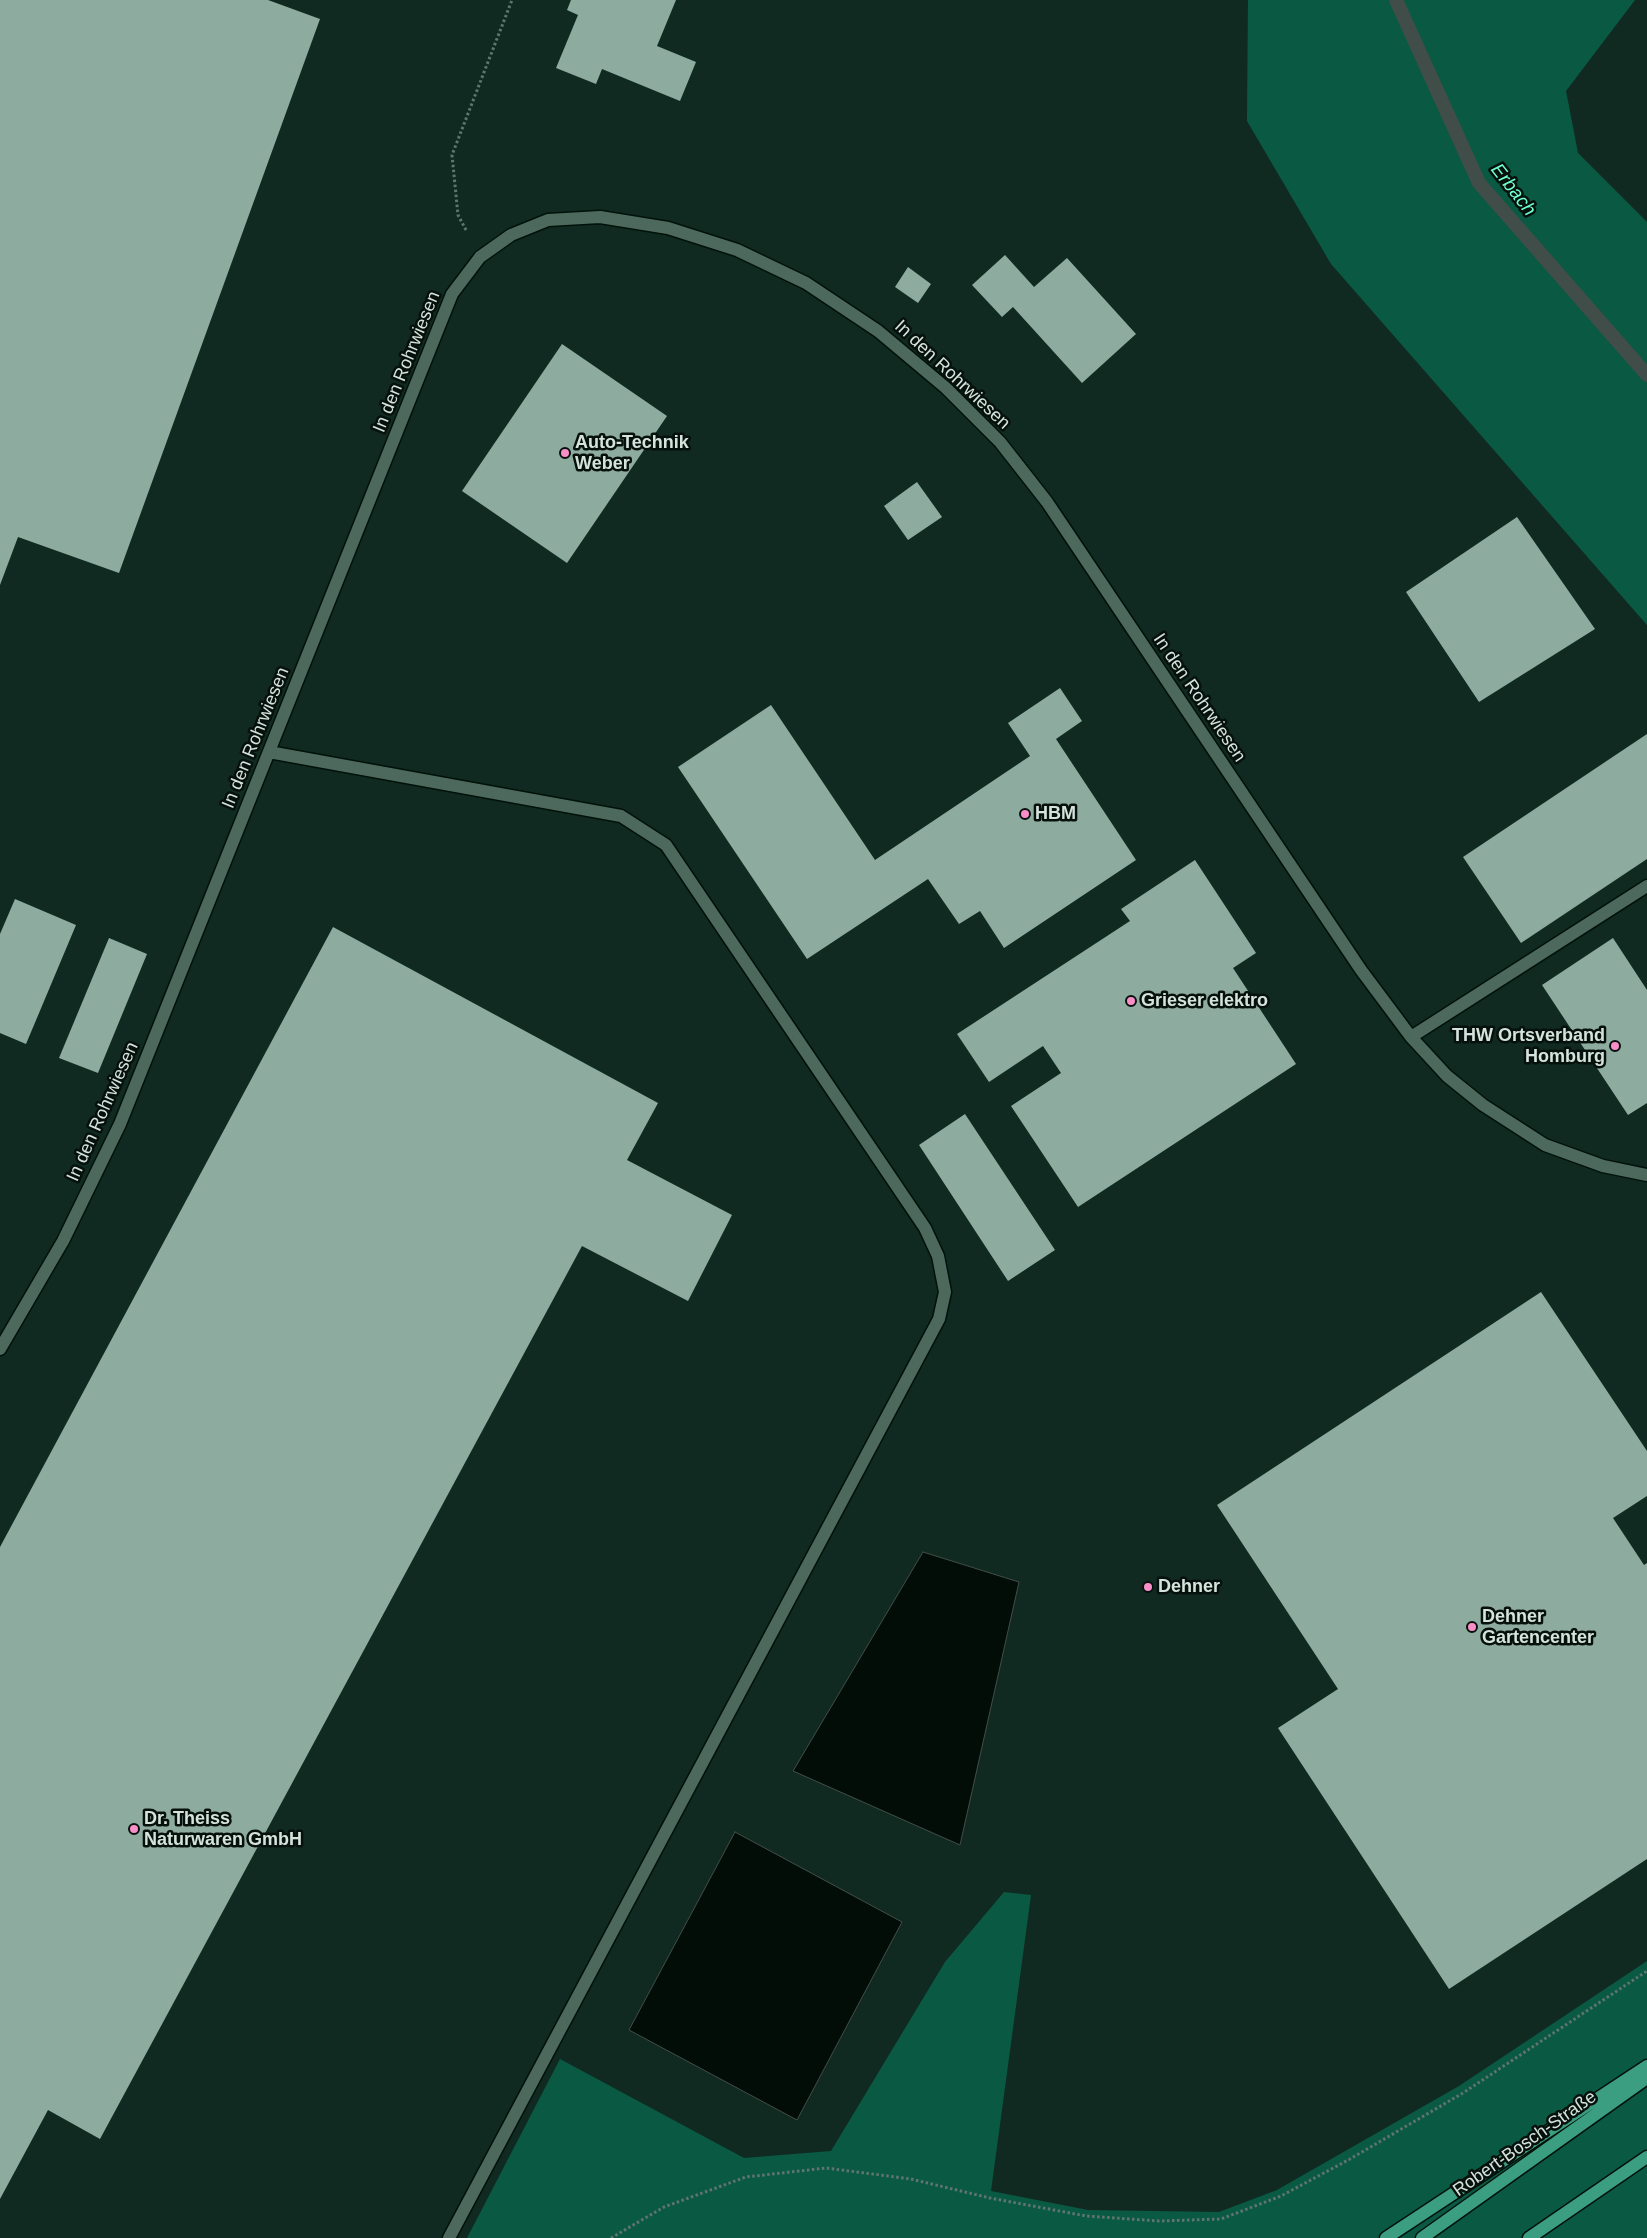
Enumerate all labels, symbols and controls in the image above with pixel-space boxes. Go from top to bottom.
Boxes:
water label: Erbach [1485,159,1541,221]
street label: In den Rohrwiesen [369,288,445,436]
street label: In den Rohrwiesen [890,316,1014,434]
place label: Auto-Technik Weber [575,432,689,474]
marker: Auto-Technik Weber [559,447,571,459]
street label: In den Rohrwiesen [1148,630,1250,766]
street label: In den Rohrwiesen [218,664,294,812]
place label: HBM [1035,803,1076,825]
marker: HBM [1019,808,1031,820]
place label: Grieser elektro [1141,990,1268,1012]
marker: Grieser elektro [1125,995,1137,1007]
place label: THW Ortsverband Homburg [1452,1025,1605,1068]
street label: In den Rohrwiesen [63,1039,143,1185]
marker: THW Ortsverband Homburg [1609,1040,1621,1052]
place label: Dehner [1158,1576,1220,1598]
marker: Dehner [1142,1581,1154,1593]
place label: Dehner Gartencenter [1482,1606,1594,1648]
marker: Dehner Gartencenter [1466,1621,1478,1633]
place label: Dr. Theiss Naturwaren GmbH [144,1808,302,1850]
marker: Dr. Theiss Naturwaren GmbH [128,1823,140,1835]
street label: Robert-Bosch-Straße [1449,2086,1601,2202]

